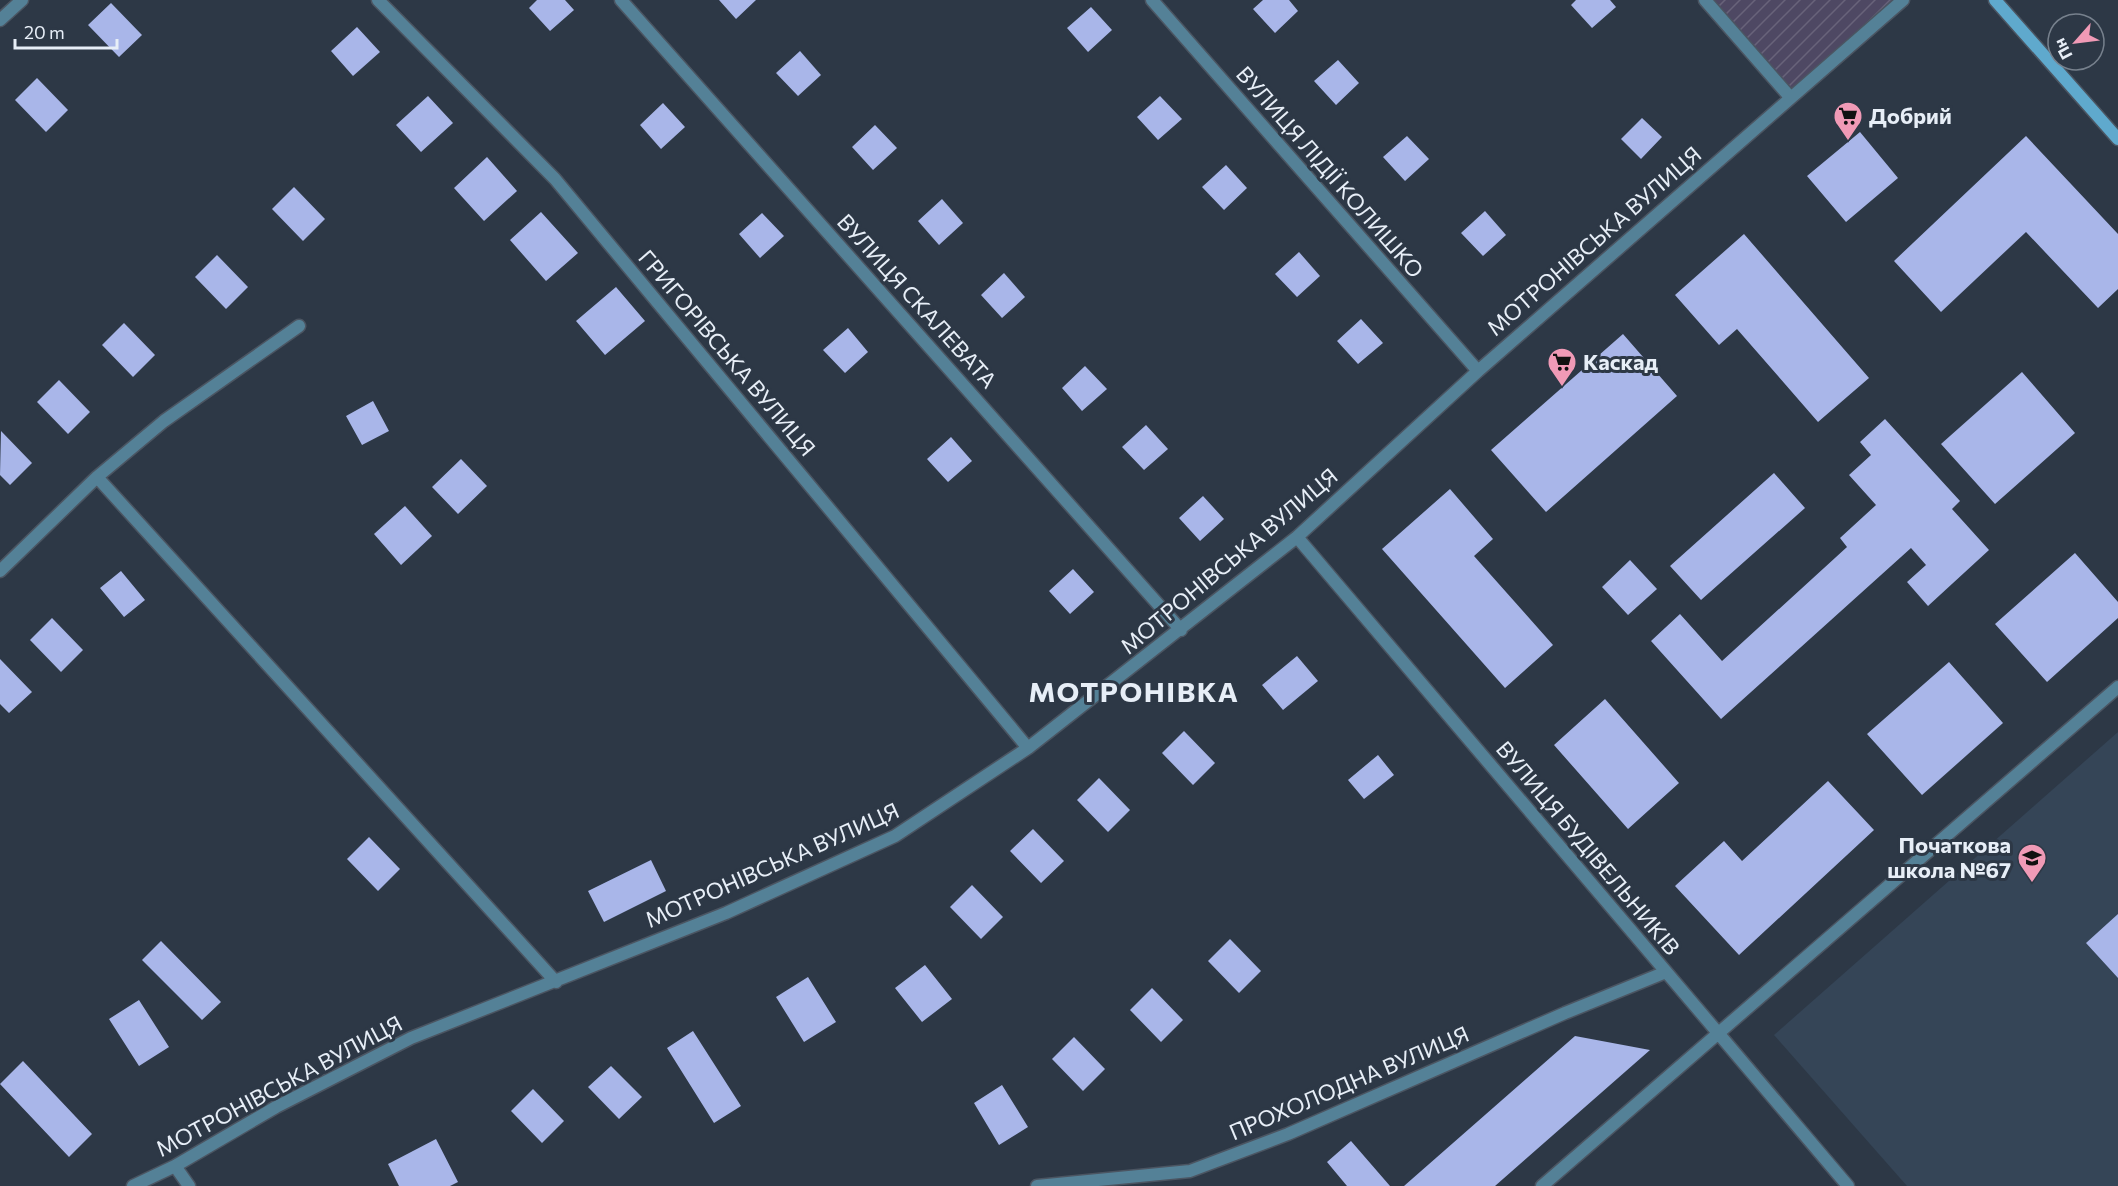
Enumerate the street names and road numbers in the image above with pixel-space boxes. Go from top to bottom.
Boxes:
street label: ВУЛИЦЯ ЛІДІЇ КОЛИШКО [1231,60,1430,283]
street label: МОТРОНІВСЬКА ВУЛИЦЯ [1481,140,1706,341]
street label: ВУЛИЦЯ СКАЛЕВАТА [832,208,1003,393]
street label: ГРИГОРІВСЬКА ВУЛИЦЯ [633,244,822,461]
street label: МОТРОНІВСЬКА ВУЛИЦЯ [1115,462,1343,659]
street label: ВУЛИЦЯ БУДІВЕЛЬНИКІВ [1491,735,1686,960]
street label: МОТРОНІВСЬКА ВУЛИЦЯ [641,796,903,933]
street label: МОТРОНІВСЬКА ВУЛИЦЯ [151,1009,407,1162]
street label: ПРОХОЛОДНА ВУЛИЦЯ [1225,1020,1473,1145]

